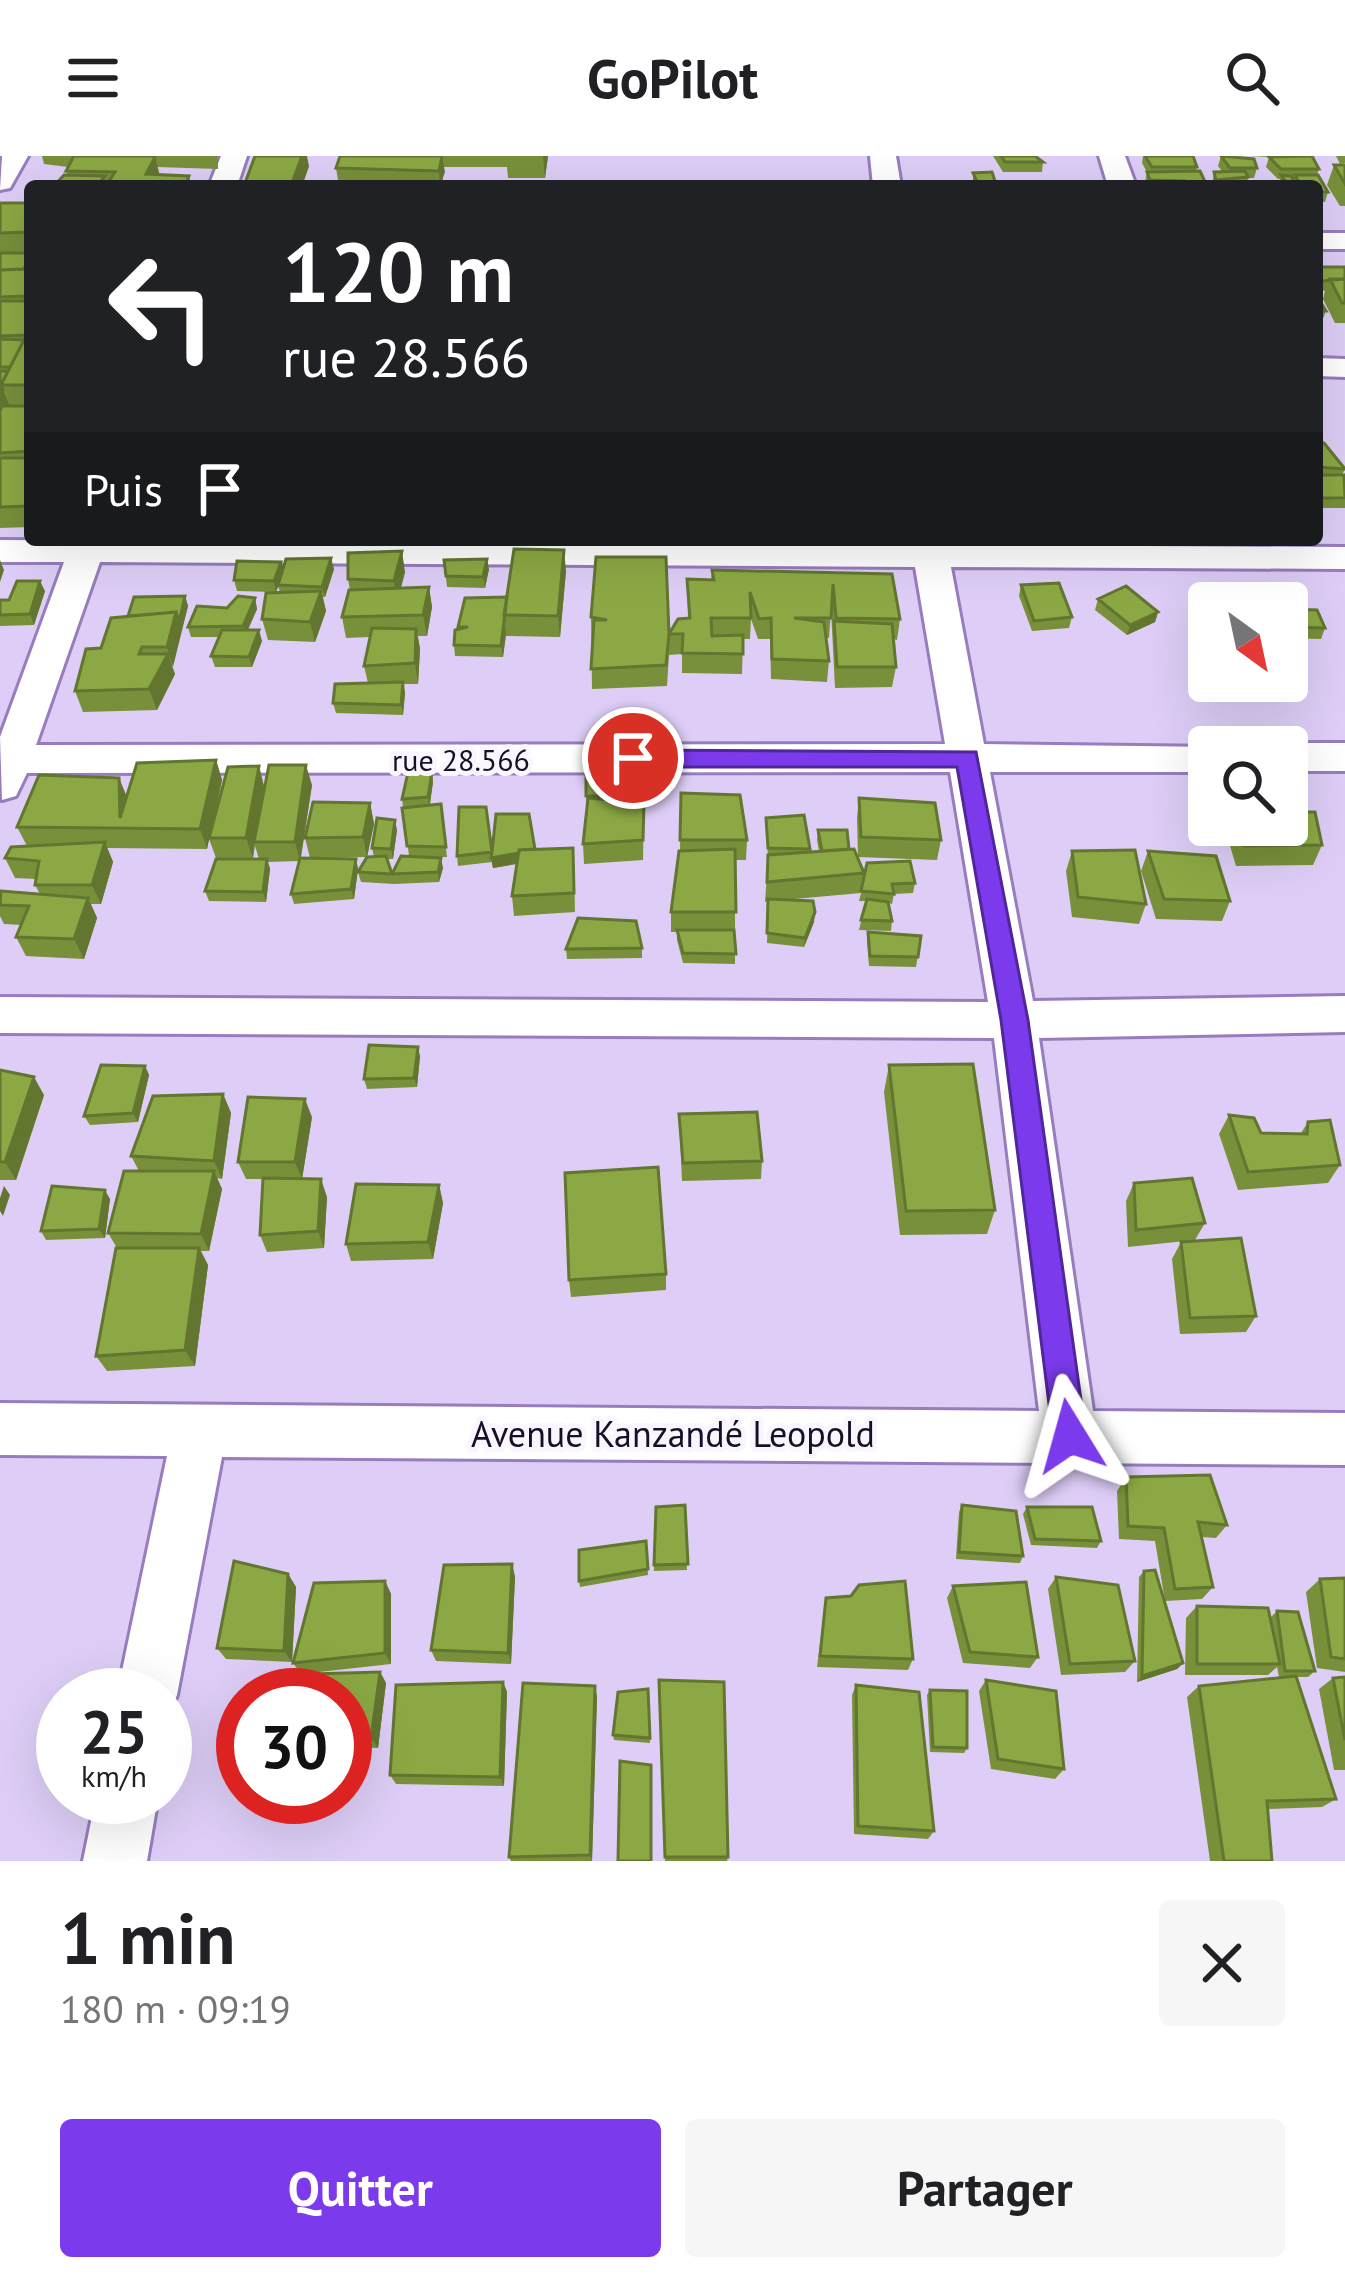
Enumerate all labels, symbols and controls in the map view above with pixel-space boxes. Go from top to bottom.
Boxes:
text: GoPilot [587,43,758,113]
icon: menu [60,45,126,111]
icon: search [1219,45,1285,111]
text: 120 m [282,216,514,325]
icon: left [84,228,240,384]
text: rue 28.566 [282,322,530,392]
icon: arrive [187,456,253,522]
text: Puis [84,460,163,518]
north arrow [1188,582,1308,702]
map controls [1188,582,1308,846]
pin [582,707,684,809]
icon: arrive [600,725,666,791]
button: search [1188,726,1308,846]
street label: rue 28.566 [392,740,530,779]
position arrow [1007,1373,1133,1499]
street label: Avenue Kanzandé Leopold [471,1410,875,1457]
speed limit sign: 30 [216,1668,372,1824]
text: 25 [80,1692,148,1770]
text: km/h [81,1756,147,1795]
text: 1 min [60,1891,236,1984]
button: close [1159,1900,1285,2026]
text: 180 m · 09:19 [60,1983,291,2034]
button: Quitter [60,2119,661,2257]
button: Partager [685,2119,1285,2257]

